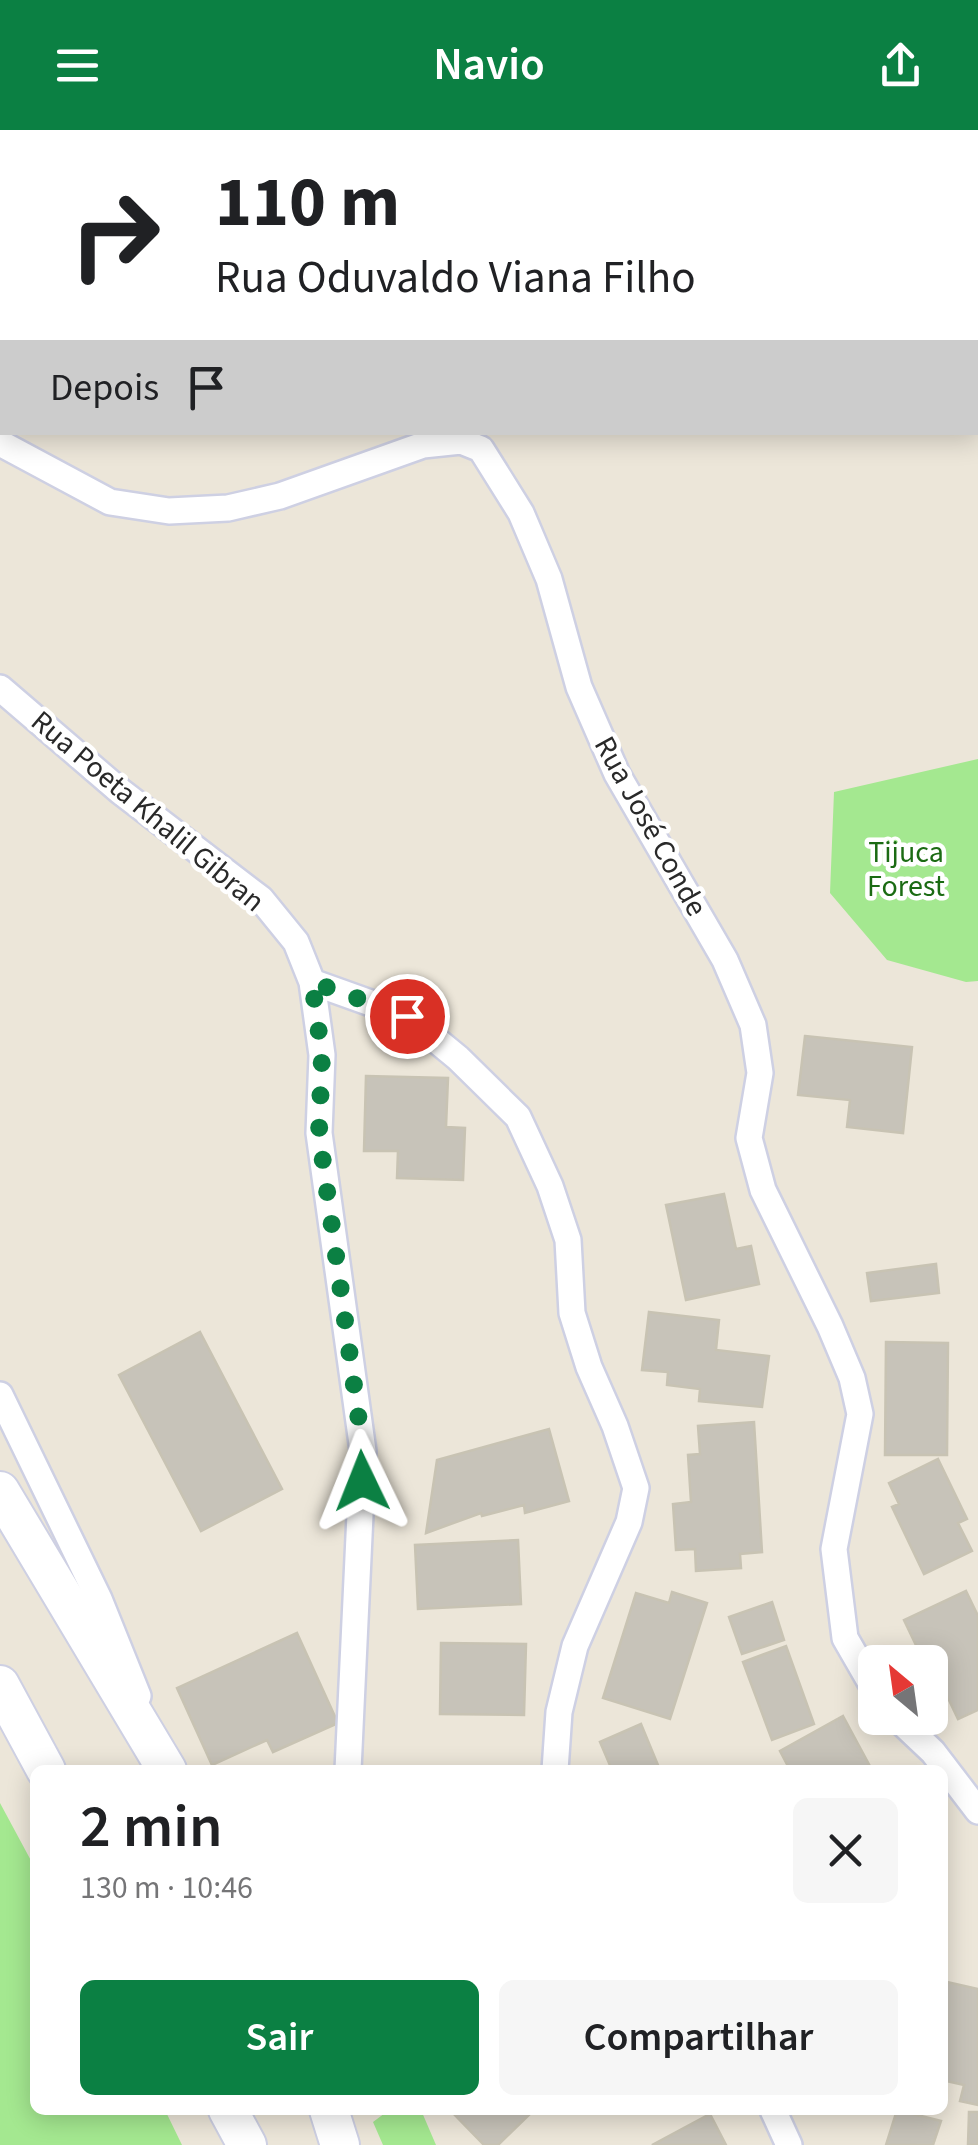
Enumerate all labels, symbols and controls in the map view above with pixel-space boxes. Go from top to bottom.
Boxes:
text: Navio [433,33,545,97]
icon: menu [50,38,105,93]
icon: share [873,38,928,93]
text: 110 m [215,153,400,253]
icon: right [50,170,180,300]
text: Rua Oduvaldo Viana Filho [215,246,696,310]
icon: arrive [179,360,234,415]
text: Depois [50,361,159,415]
street label: Rua Poeta Khalil Gibran [21,701,274,922]
street label: Rua José Conde [583,728,718,924]
park label: Tijuca Forest [867,831,945,908]
pin [365,974,450,1059]
icon: arrive [380,989,435,1044]
position arrow [310,1429,414,1533]
north arrow [858,1645,948,1735]
map controls [858,1645,948,1735]
text: 2 min [80,1785,223,1870]
button: close [793,1798,898,1903]
text: 130 m · 10:46 [80,1865,253,1911]
button: Sair [80,1980,479,2095]
button: Compartilhar [499,1980,898,2095]

